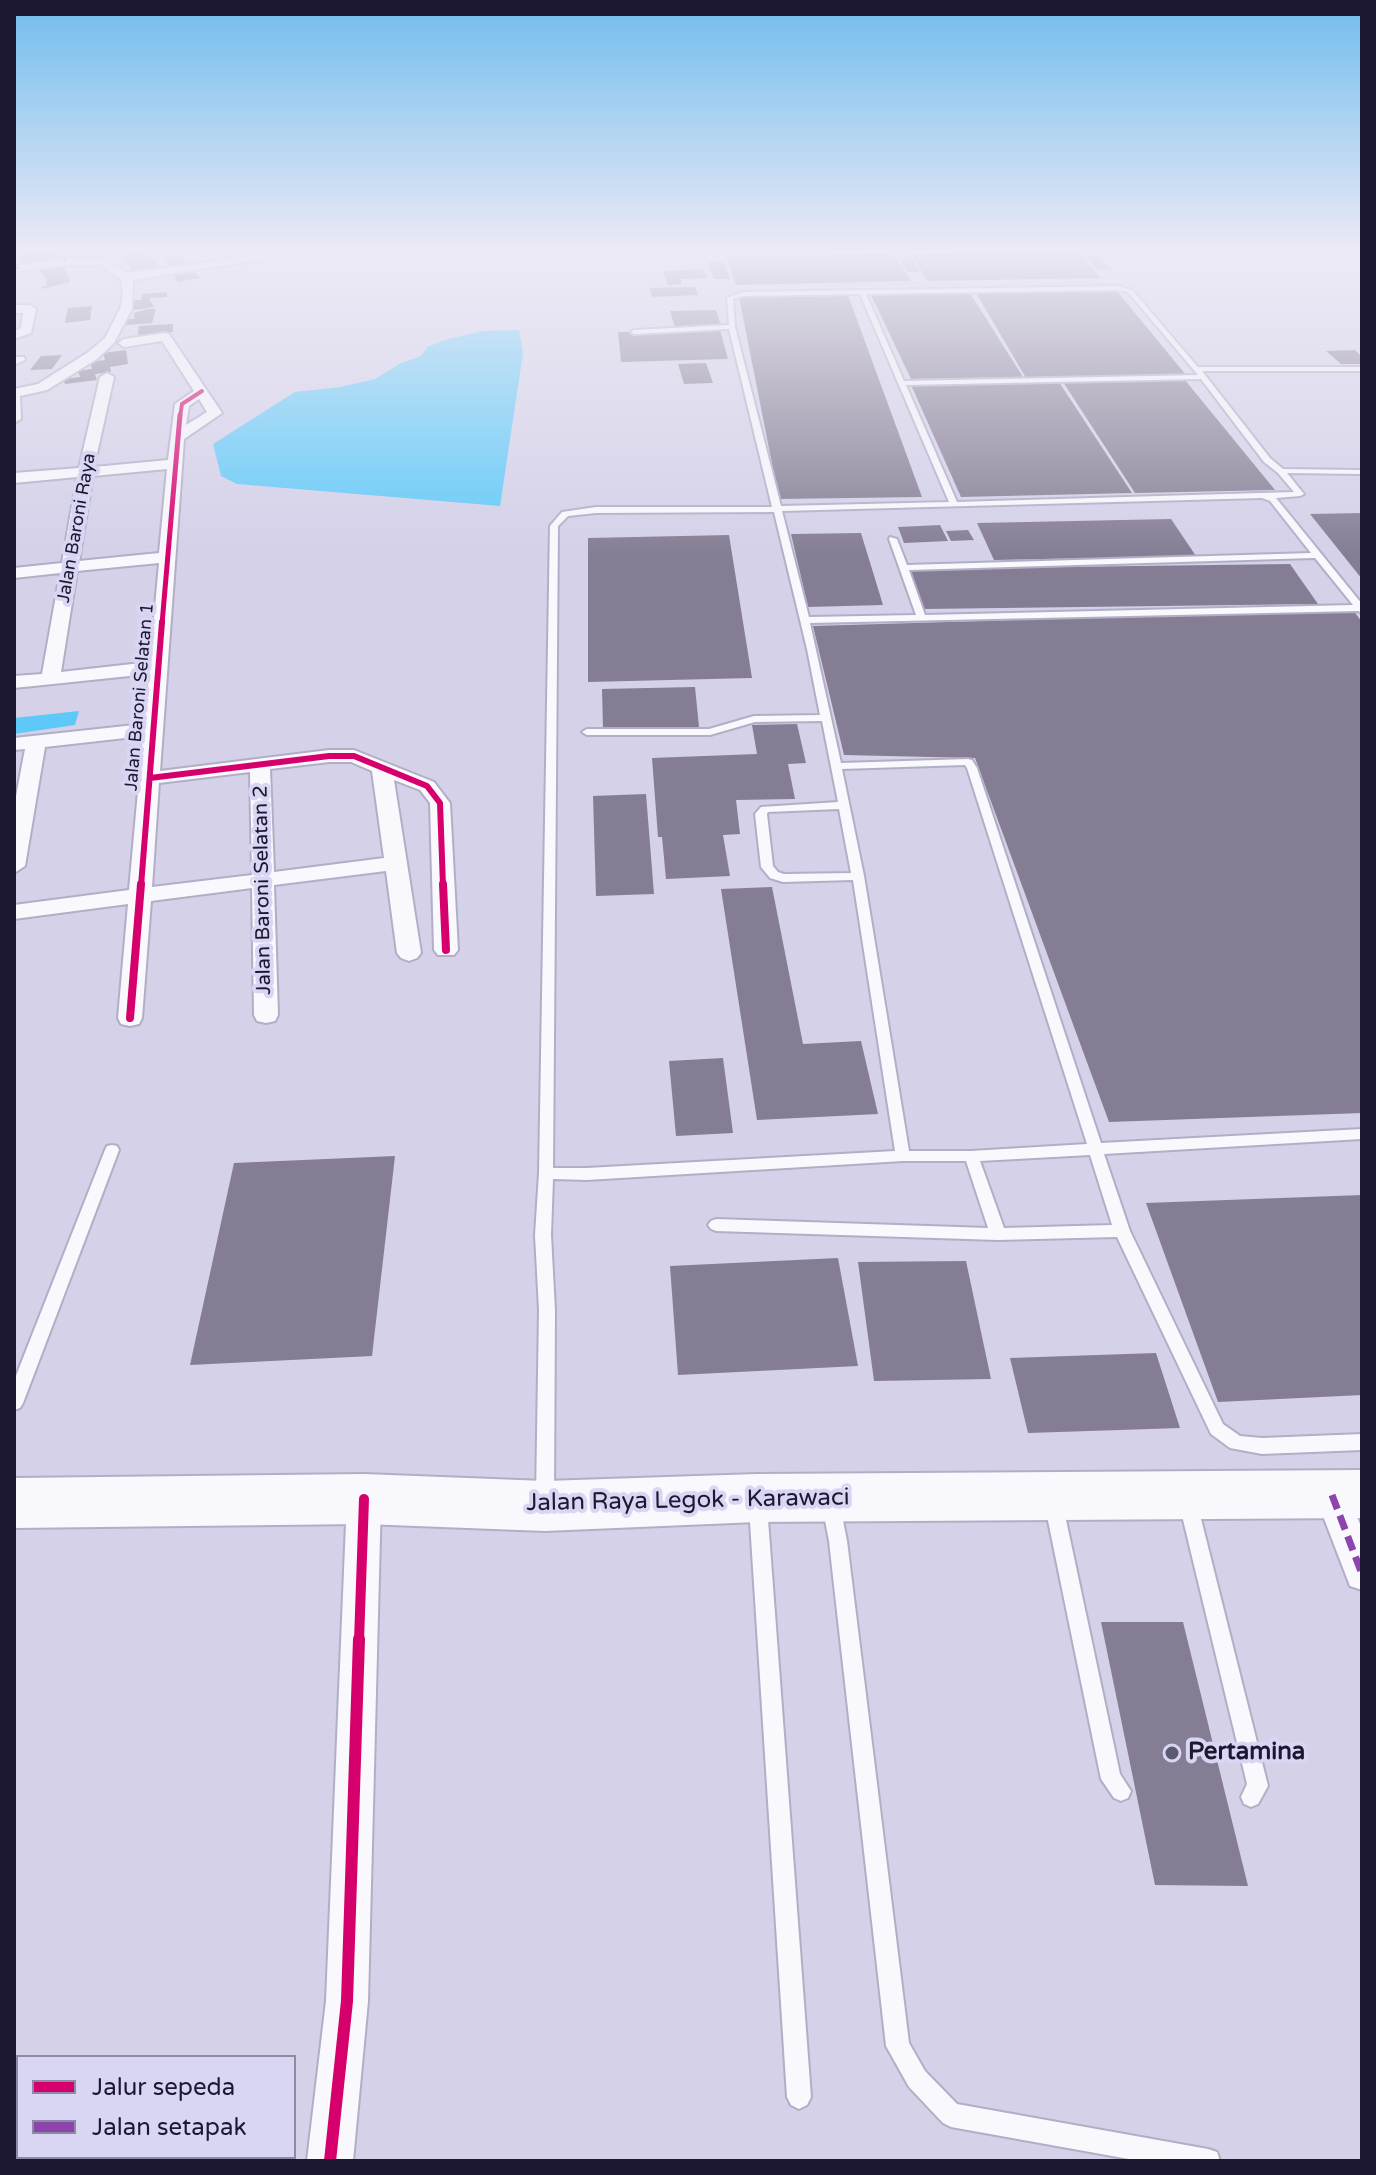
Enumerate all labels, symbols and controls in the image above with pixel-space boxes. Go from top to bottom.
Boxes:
street label: Jalan Baroni Raya [53,452,101,604]
street label: Jalan Baroni Selatan 1 [121,602,159,792]
street label: Jalan Baroni Selatan 2 [249,785,277,995]
street label: Jalan Raya Legok - Karawaci [526,1484,850,1518]
place label: Pertamina [1188,1739,1305,1767]
marker: Pertamina [1163,1744,1181,1762]
legend [16,2055,296,2159]
text: Jalur sepeda [92,2073,235,2102]
text: Jalan setapak [92,2113,246,2142]

